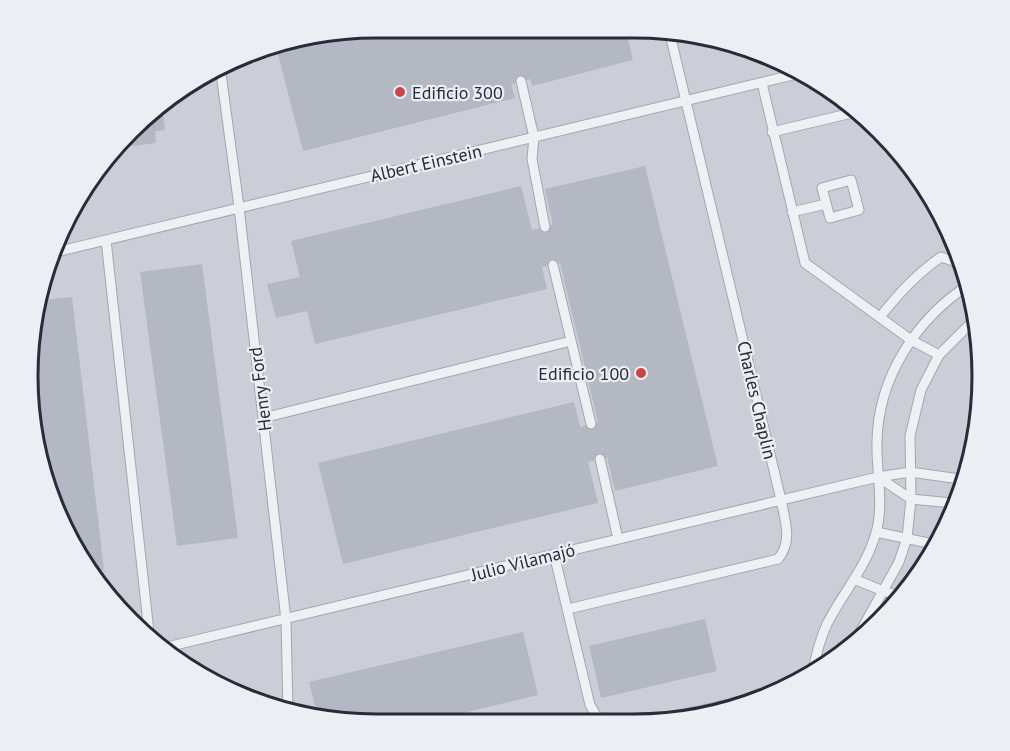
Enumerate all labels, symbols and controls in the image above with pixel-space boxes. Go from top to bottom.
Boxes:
place label: Edificio 300 [412,81,503,104]
marker: Edificio 300 [393,85,407,99]
street label: Albert Einstein [368,139,484,187]
street label: Charles Chaplin [732,339,782,461]
street label: Henry Ford [243,346,277,432]
place label: Edificio 100 [538,362,629,385]
marker: Edificio 100 [634,366,648,380]
street label: Julio Vilamajó [468,538,577,586]

